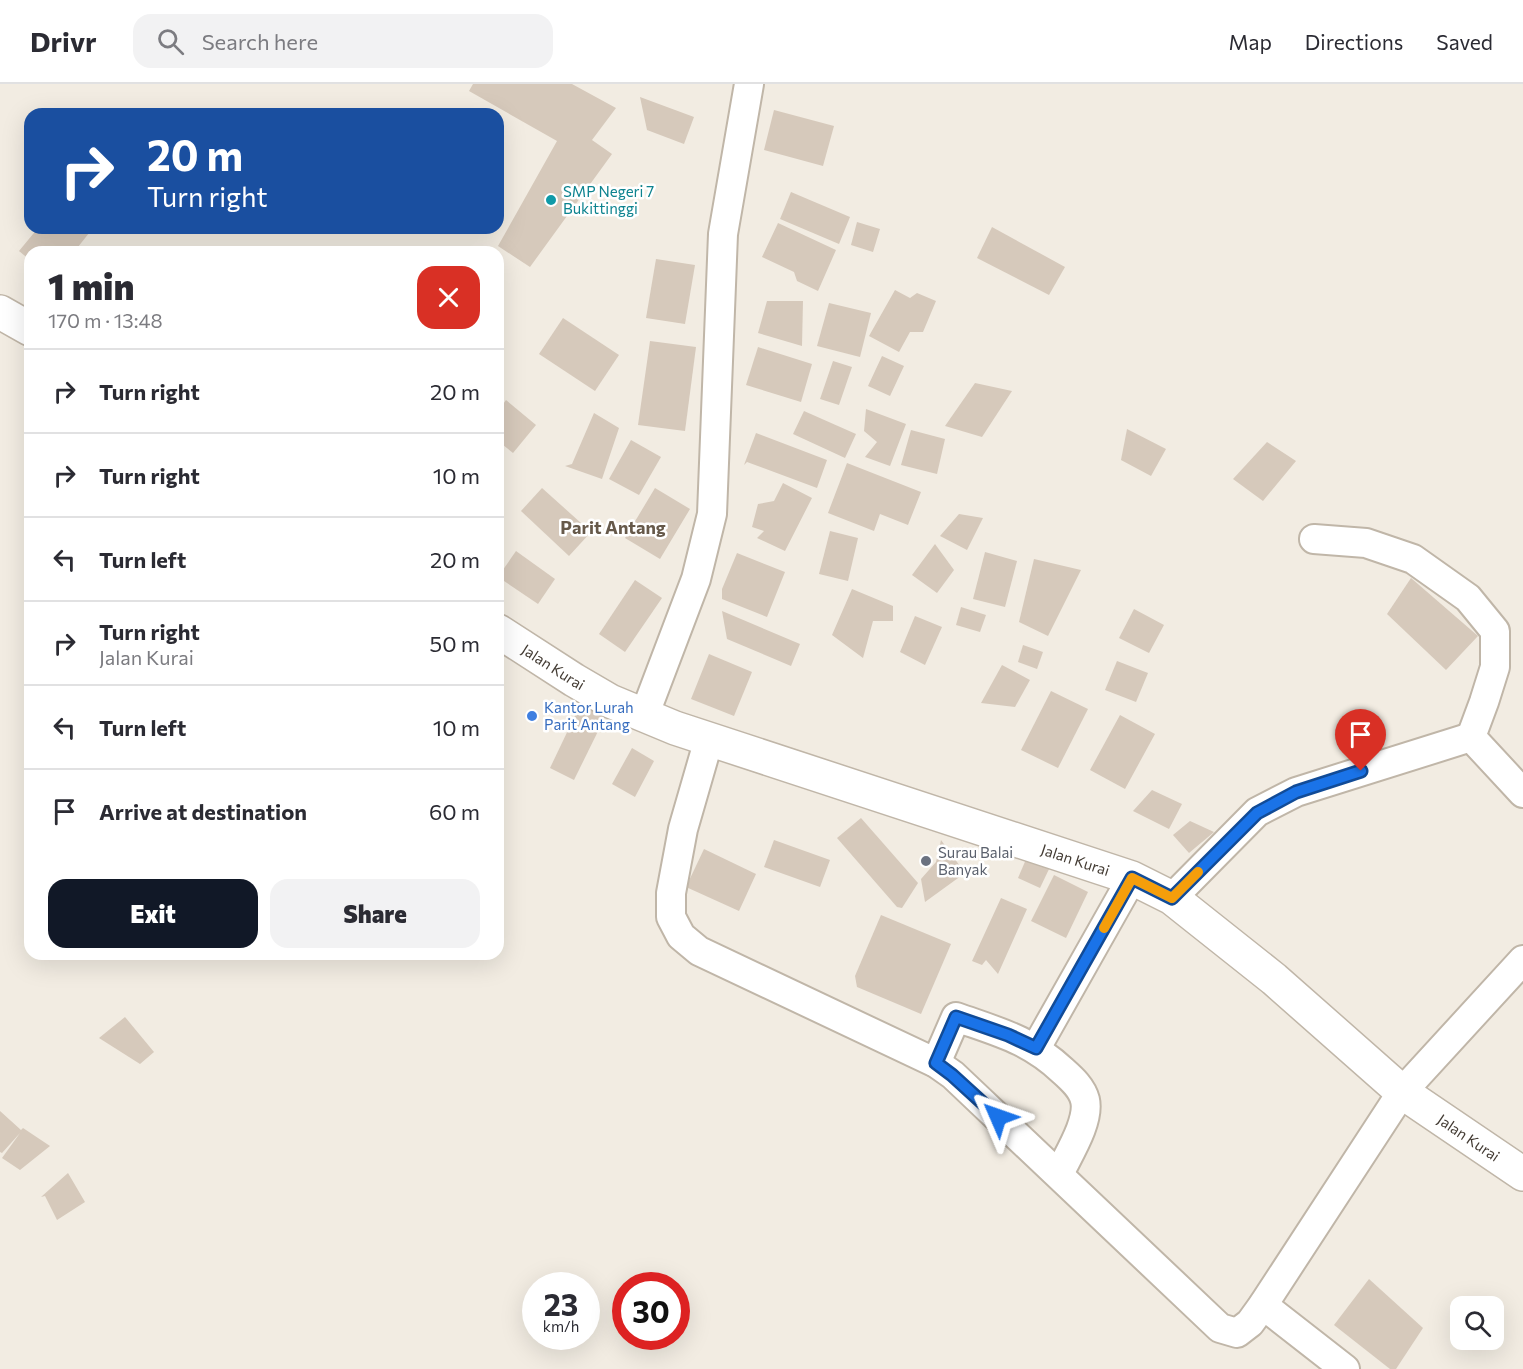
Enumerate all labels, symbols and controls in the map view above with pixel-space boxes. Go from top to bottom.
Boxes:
search box [133,14,553,68]
text: Drivr [30,24,97,58]
icon: search [154,25,187,58]
text: Search here [202,28,318,55]
text: Map [1229,29,1272,54]
text: Directions [1305,29,1403,54]
text: Saved [1436,29,1493,54]
text: 20 m [147,128,243,180]
icon: right [48,132,126,210]
text: Turn right [147,180,267,213]
place label: SMP Negeri 7 Bukittinggi [563,182,654,217]
marker: SMP Negeri 7 Bukittinggi [544,193,558,207]
text: 1 min [48,263,134,307]
button: close [417,266,480,329]
text: 170 m · 13:48 [48,308,163,332]
icon: right [48,375,81,408]
text: Turn right [99,378,200,405]
text: 20 m [430,378,480,405]
icon: right [48,459,81,492]
text: Turn right [99,462,200,489]
text: 10 m [433,462,480,489]
district label: Parit Antang [560,516,666,538]
icon: left [48,543,81,576]
text: Turn left [99,546,186,573]
text: 20 m [430,546,480,573]
text: Turn right [99,618,200,645]
icon: right [48,627,81,660]
text: 50 m [430,630,480,657]
street label: Jalan Kurai [519,640,588,693]
text: Jalan Kurai [99,645,194,669]
place label: Kantor Lurah Parit Antang [544,698,634,733]
marker: Kantor Lurah Parit Antang [525,709,539,723]
pin [1335,709,1386,771]
icon: left [48,711,81,744]
text: Turn left [99,714,186,741]
text: 10 m [433,714,480,741]
icon: arrive [1344,718,1377,751]
icon: arrive [48,795,81,828]
text: Arrive at destination [99,798,307,825]
text: 60 m [429,798,480,825]
street label: Jalan Kurai [1039,840,1112,879]
place label: Surau Balai Banyak [938,843,1013,878]
marker: Surau Balai Banyak [919,854,933,868]
button: Exit [48,879,258,948]
button: Share [270,879,480,948]
position arrow [966,1085,1030,1149]
street label: Jalan Kurai [1434,1110,1503,1165]
speed limit sign: 30 [612,1272,690,1350]
text: 23 [544,1285,578,1322]
map controls [1450,1296,1504,1350]
button: search [1450,1296,1504,1350]
text: km/h [543,1317,579,1335]

